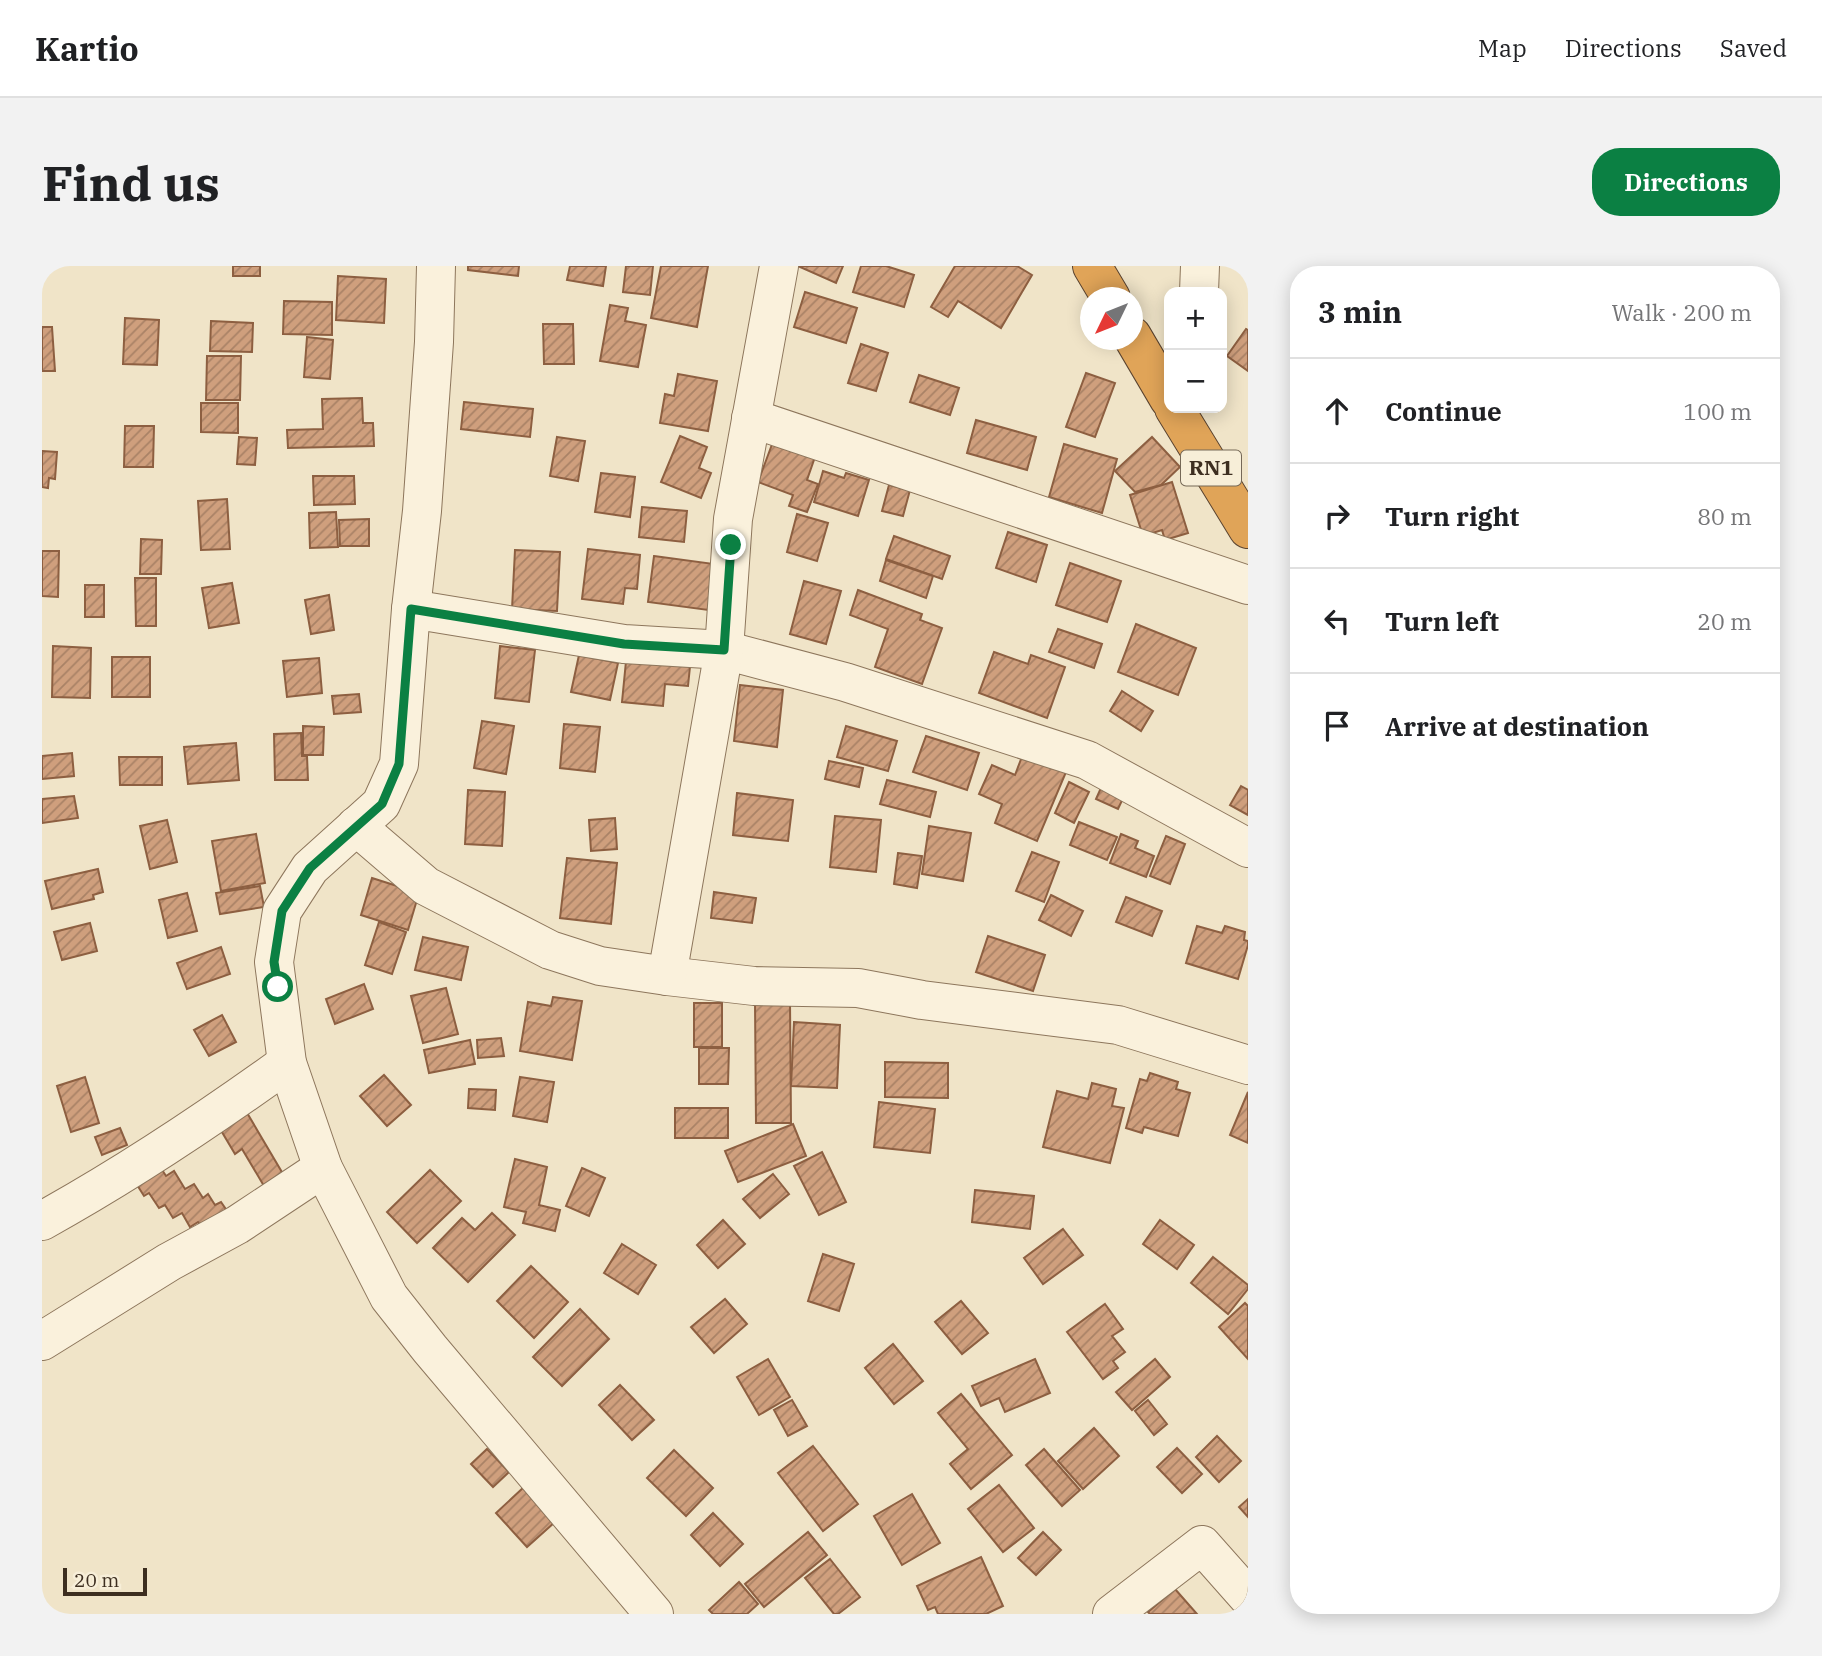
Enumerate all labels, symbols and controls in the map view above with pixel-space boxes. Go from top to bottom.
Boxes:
text: Kartio [35,27,139,70]
text: Map [1478,32,1527,64]
text: Directions [1565,32,1682,64]
text: Saved [1720,32,1787,64]
button: Directions [1592,148,1780,216]
text: Find us [42,151,220,214]
north arrow [1080,287,1143,350]
map controls [1164,287,1227,413]
button: + [1164,287,1227,350]
text: 3 min [1318,292,1402,331]
text: Walk · 200 m [1611,297,1752,327]
button: − [1164,350,1227,413]
icon: ahead [1318,392,1356,430]
text: Continue [1385,394,1502,428]
text: 100 m [1683,396,1752,426]
road number: RN1 [1181,450,1241,486]
icon: right [1318,497,1356,535]
text: Turn right [1385,499,1519,533]
text: 80 m [1697,501,1752,531]
route end [715,529,746,560]
icon: left [1318,602,1356,640]
text: Turn left [1385,604,1499,638]
text: 20 m [1697,606,1752,636]
icon: arrive [1318,707,1356,745]
text: Arrive at destination [1385,709,1649,743]
route start [262,971,293,1002]
scale bar [63,1565,147,1597]
text: 20 m [74,1568,119,1592]

